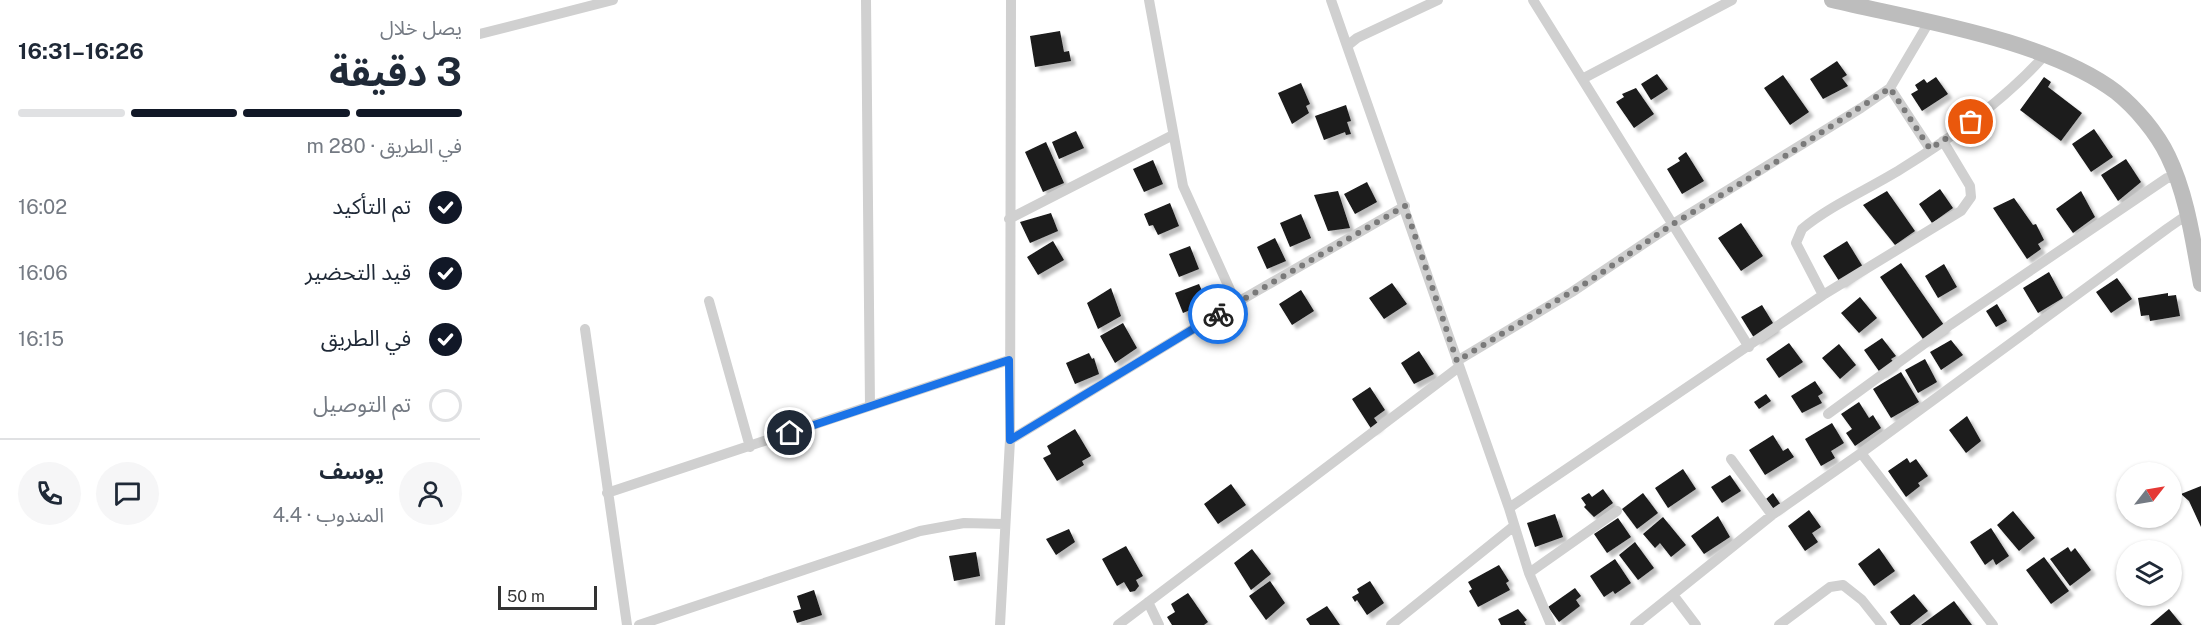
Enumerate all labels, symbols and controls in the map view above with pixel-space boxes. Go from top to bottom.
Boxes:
text: يصل خلال [380,16,462,40]
text: 16:26–16:31 [18,38,144,64]
text: 3 دقيقة [329,49,462,95]
pin [1945,96,1996,147]
icon: bag [1954,105,1987,138]
text: في الطريق · 280 m [307,134,462,158]
icon: check [429,191,462,224]
text: تم التأكيد [332,193,411,219]
text: 16:02 [18,195,67,219]
icon: check [429,257,462,290]
text: قيد التحضير [305,259,411,285]
text: 16:06 [18,261,68,285]
courier [1188,284,1248,344]
icon: bike [1202,298,1235,331]
icon: check [429,323,462,356]
text: في الطريق [321,325,411,351]
text: 16:15 [18,327,64,351]
text: تم التوصيل [313,391,411,417]
pin [764,407,815,458]
icon: home [773,416,806,449]
text: يوسف [319,458,384,484]
button: phone [18,462,81,525]
button: chat [96,462,159,525]
button: person [399,462,462,525]
north arrow [2116,462,2182,528]
map controls [2116,462,2182,606]
text: المندوب · 4.4 [272,503,384,527]
button: layers [2116,540,2182,606]
scale bar [498,583,597,610]
text: 50 m [507,587,545,606]

